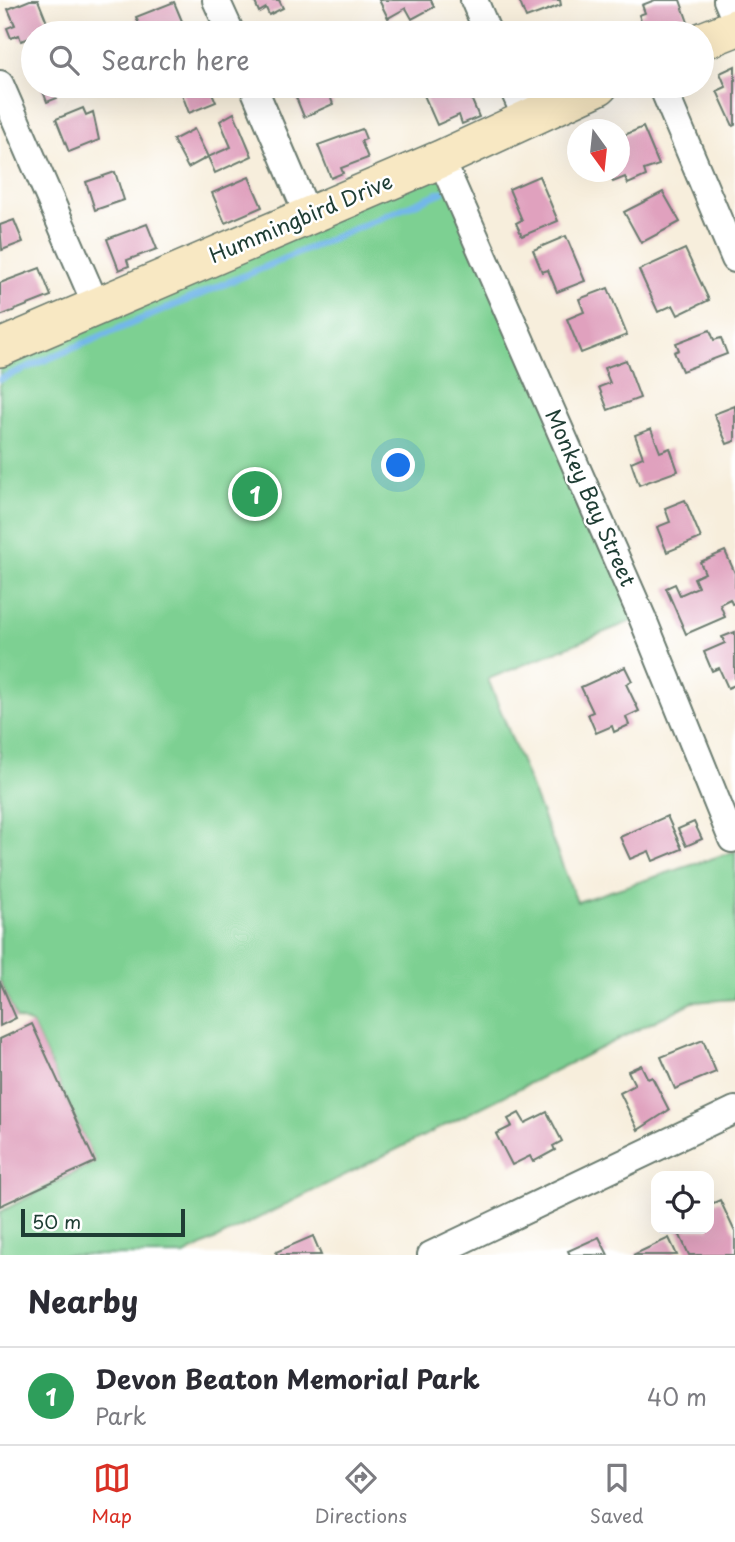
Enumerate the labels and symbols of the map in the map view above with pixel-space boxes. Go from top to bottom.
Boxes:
north arrow [567,119,630,182]
street label: Hummingbird Drive [203,164,397,270]
street label: Monkey Bay Street [538,403,645,591]
your location [381,448,415,482]
pin: 1 [232,468,278,520]
scale bar [21,1206,186,1238]

